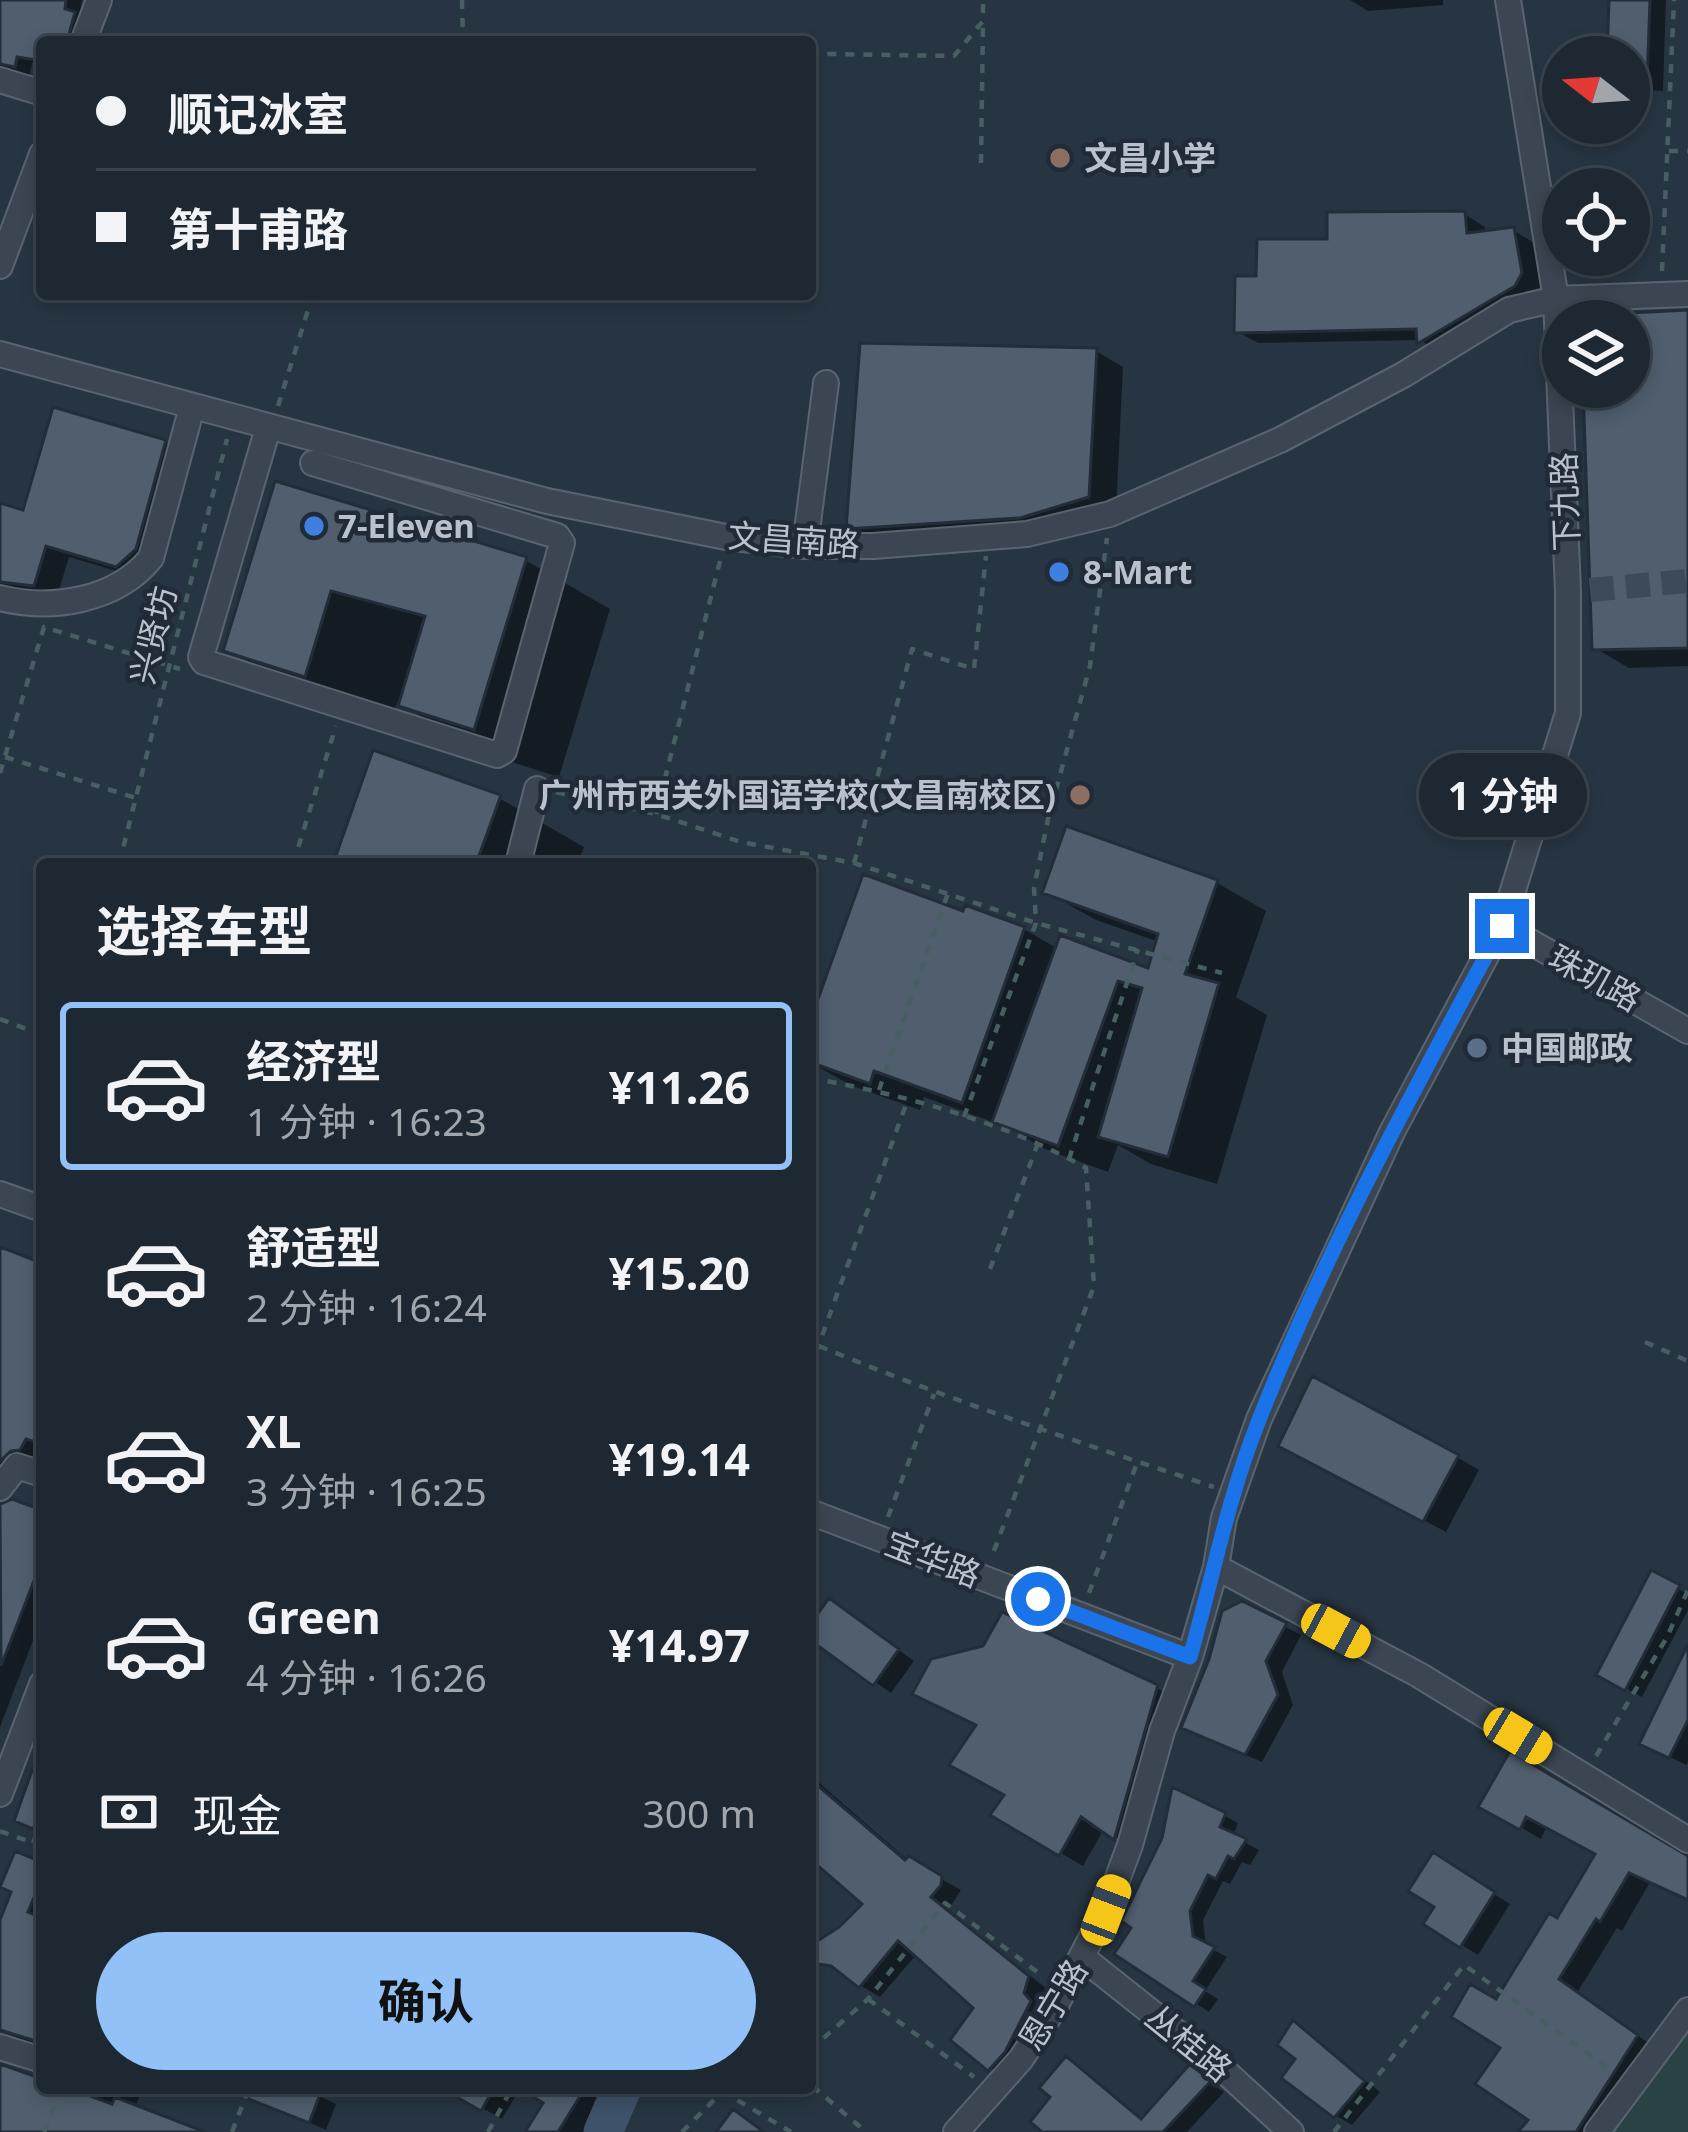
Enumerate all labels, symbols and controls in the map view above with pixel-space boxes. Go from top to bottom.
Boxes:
north arrow [1542,36,1650,144]
map controls [1542,36,1650,408]
text: 顺记冰室 [168,83,348,144]
place label: 文昌小学 [1084,135,1216,180]
marker: 文昌小学 [1047,145,1073,171]
button: locate [1542,168,1650,276]
text: 第十甫路 [168,198,348,259]
button: layers [1542,300,1650,408]
street label: 下九路 [1540,452,1589,552]
place label: 7-Eleven [338,503,475,548]
street label: 文昌南路 [727,512,861,567]
marker: 7-Eleven [301,513,327,539]
place label: 8-Mart [1083,549,1192,594]
marker: 8-Mart [1046,559,1072,585]
street label: 兴贤坊 [119,581,186,688]
callout: 1 分钟 [1418,752,1586,836]
text: 1 分钟 [1448,768,1558,821]
place label: 广州市西关外国语学校(文昌南校区) [539,772,1056,817]
marker: 广州市西关外国语学校(文昌南校区) [1067,782,1093,808]
text: 选择车型 [96,893,312,967]
route end [1475,899,1529,953]
street label: 珠玑路 [1541,934,1649,1021]
place label: 中国邮政 [1501,1025,1633,1070]
text: 经济型 [246,1030,381,1091]
icon: car [102,1032,210,1140]
marker: 中国邮政 [1464,1035,1490,1061]
text: ¥11.26 [609,1056,750,1117]
text: 1 分钟 · 16:23 [246,1094,487,1147]
text: 舒适型 [246,1216,381,1277]
icon: car [102,1218,210,1326]
text: ¥15.20 [609,1242,750,1303]
text: 2 分钟 · 16:24 [246,1280,487,1333]
text: XL [246,1400,301,1461]
icon: car [102,1404,210,1512]
text: ¥19.14 [609,1428,750,1489]
text: 3 分钟 · 16:25 [246,1464,487,1517]
street label: 宝华路 [879,1520,987,1597]
route start [1011,1572,1065,1626]
text: Green [246,1586,381,1647]
icon: car [102,1590,210,1698]
car [1296,1598,1376,1664]
text: ¥14.97 [609,1614,750,1675]
text: 4 分钟 · 16:26 [246,1650,487,1703]
car [1478,1702,1558,1770]
icon: cash [96,1779,162,1845]
text: 现金 [192,1784,282,1845]
text: 300 m [642,1786,756,1839]
car [1076,1870,1136,1950]
button: 确认 [96,1932,756,2070]
street label: 恩宁路 [1008,1951,1097,2059]
street label: 丛桂路 [1137,1994,1242,2091]

